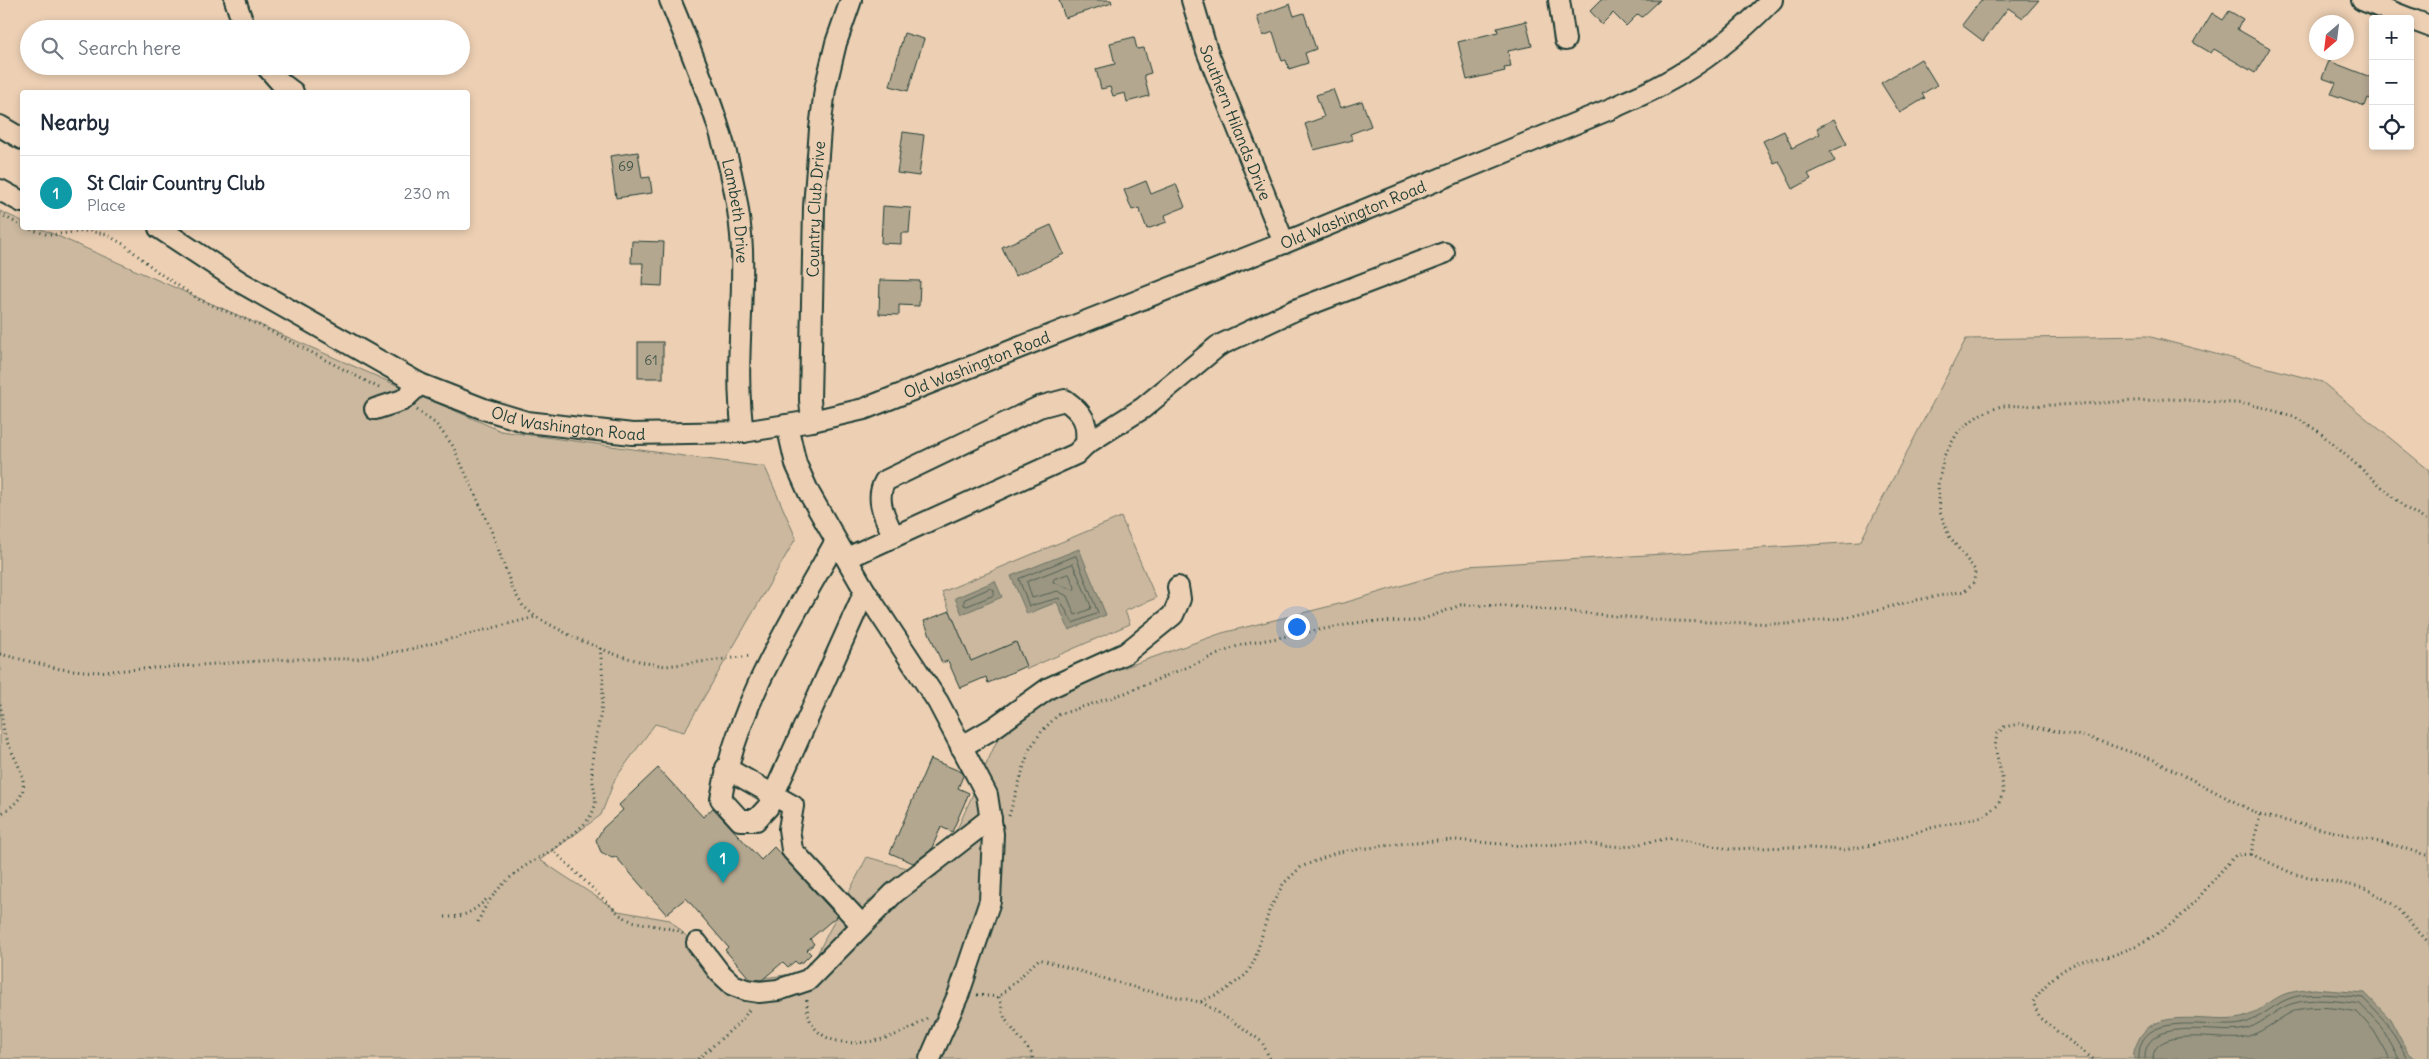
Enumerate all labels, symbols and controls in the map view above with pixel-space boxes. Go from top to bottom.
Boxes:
north arrow [2309,15,2354,60]
map controls [2369,15,2414,150]
button: + [2369,15,2414,60]
search box [20,20,470,75]
icon: search [38,34,66,62]
text: Search here [78,36,181,60]
street label: Southern Hilands Drive [1196,42,1276,203]
button: − [2369,60,2414,105]
button: locate [2369,105,2414,150]
text: Nearby [40,109,110,136]
street label: Country Club Drive [803,140,829,278]
house number: 69 [618,157,634,175]
street label: Lambeth Drive [718,157,752,263]
text: St Clair Country Club [87,171,265,195]
street label: Old Washington Road [1277,176,1429,253]
text: 1 [53,183,59,203]
text: 230 m [404,183,450,203]
text: Place [87,195,126,215]
street label: Old Washington Road [901,327,1053,402]
house number: 61 [644,351,658,369]
street label: Old Washington Road [489,402,646,444]
your location [1284,614,1310,640]
pin: 1 [707,842,739,883]

